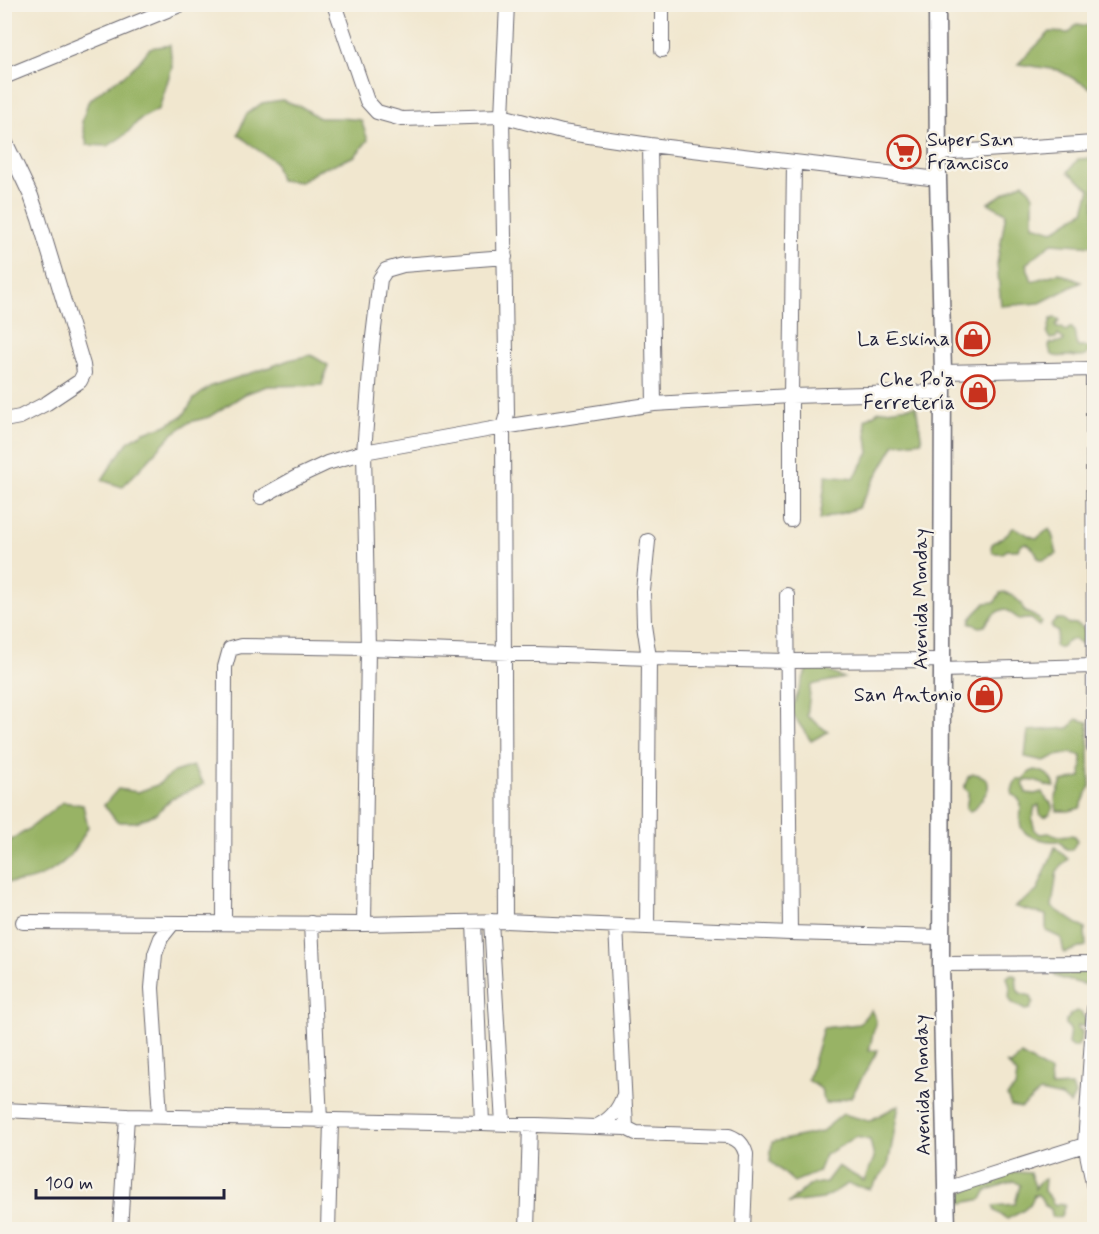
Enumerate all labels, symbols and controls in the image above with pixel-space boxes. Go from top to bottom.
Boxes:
place label: Super San Francisco [927,127,1014,177]
supermarket icon: Super San Francisco [886,134,922,170]
shop icon: La Eskina [955,321,991,357]
place label: La Eskina [857,326,950,353]
place label: Che Po'a Ferretería [863,367,955,417]
shop icon: Che Po'a Ferretería [960,374,996,410]
street label: Avenida Monday [908,528,935,670]
shop icon: San Antonio [967,677,1003,713]
place label: San Antonio [854,682,962,709]
street label: Avenida Monday [908,1014,938,1156]
scale bar [36,1162,224,1200]
text: 100 m [45,1172,93,1196]

